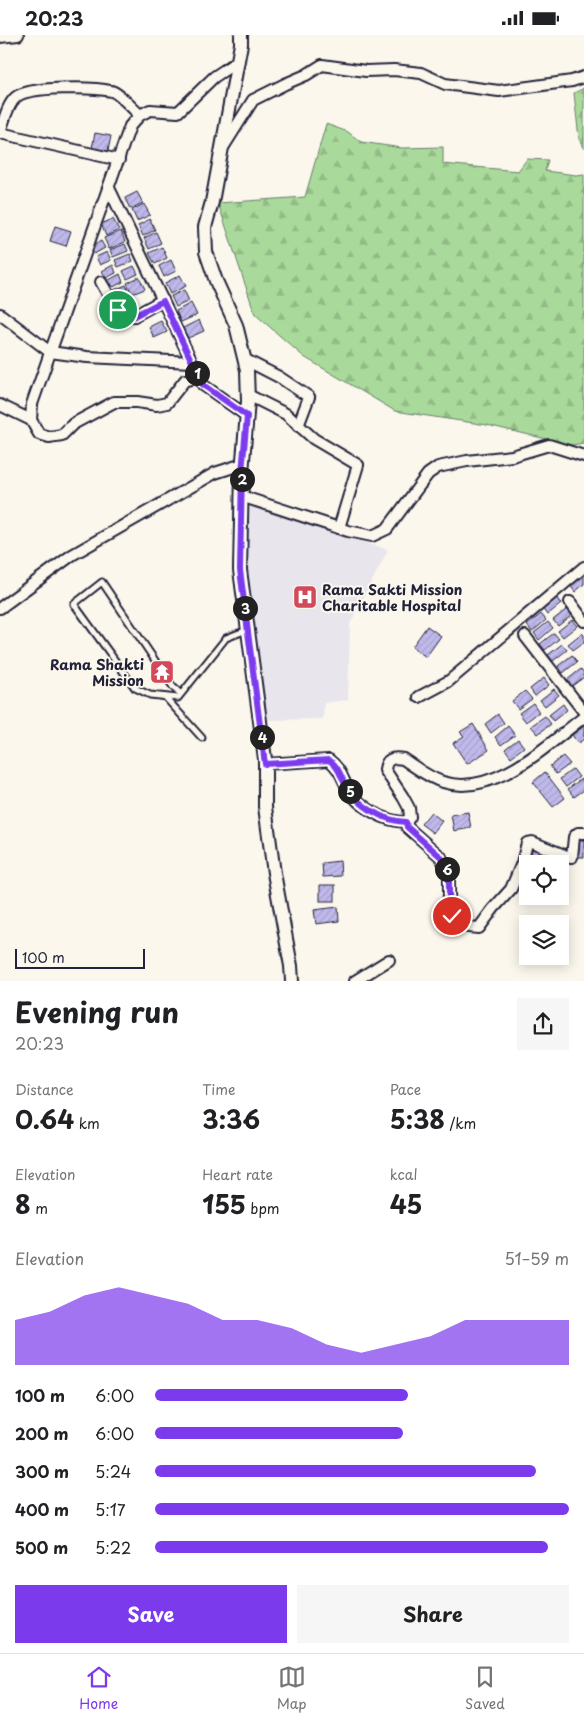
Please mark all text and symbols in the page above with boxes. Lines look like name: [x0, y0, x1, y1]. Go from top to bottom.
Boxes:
text: 20:23: [25, 4, 83, 32]
pin: [97, 289, 139, 331]
icon: arrive: [104, 296, 132, 324]
pin: 1: [184, 361, 210, 385]
text: 1: [194, 363, 201, 384]
pin: 2: [230, 467, 254, 491]
text: 2: [238, 469, 247, 490]
place label: Rama Sakti Mission Charitable Hospital: [322, 579, 462, 616]
hospital icon: Rama Sakti Mission Charitable Hospital: [292, 584, 318, 610]
pin: 3: [232, 595, 258, 621]
text: 3: [241, 598, 250, 619]
place label: Rama Shakti Mission: [50, 654, 144, 691]
temple icon: Rama Shakti Mission: [149, 659, 175, 685]
pin: 4: [250, 725, 274, 749]
text: 4: [258, 727, 267, 748]
pin: 5: [338, 779, 362, 803]
text: 5: [346, 781, 355, 802]
map controls: [519, 855, 569, 965]
button: locate: [519, 855, 569, 905]
pin: 6: [434, 857, 460, 881]
text: 6: [443, 859, 452, 880]
pin: [431, 895, 473, 937]
icon: check: [438, 902, 466, 930]
button: layers: [519, 915, 569, 965]
scale bar: [15, 946, 145, 969]
text: 100 m: [22, 947, 65, 968]
text: Evening run: [15, 990, 179, 1033]
button: share: [517, 998, 569, 1050]
text: 20:23: [15, 1031, 64, 1055]
text: Distance: [15, 1079, 74, 1100]
text: Time: [202, 1079, 235, 1100]
text: Pace: [390, 1079, 421, 1100]
text: 0.64: [15, 1100, 74, 1138]
text: 3:36: [202, 1100, 260, 1138]
text: 5:38: [390, 1100, 445, 1138]
text: km: [74, 1113, 100, 1134]
text: /km: [445, 1113, 476, 1134]
text: Elevation: [15, 1164, 75, 1185]
text: Heart rate: [202, 1164, 273, 1185]
text: kcal: [390, 1164, 418, 1185]
text: 8: [15, 1185, 31, 1223]
text: 155: [202, 1185, 246, 1223]
text: 45: [390, 1185, 423, 1223]
text: m: [31, 1198, 48, 1219]
text: bpm: [246, 1198, 280, 1219]
text: Elevation: [15, 1246, 84, 1270]
text: 51–59 m: [505, 1246, 569, 1270]
text: 100 m: [15, 1383, 65, 1407]
text: 6:00: [95, 1383, 134, 1407]
text: 200 m: [15, 1421, 69, 1445]
text: 6:00: [95, 1421, 134, 1445]
text: 300 m: [15, 1459, 69, 1483]
text: 5:24: [95, 1459, 131, 1483]
text: 400 m: [15, 1497, 69, 1521]
text: 5:17: [95, 1497, 126, 1521]
text: 500 m: [15, 1535, 68, 1559]
text: 5:22: [95, 1535, 131, 1559]
button: Save: [15, 1585, 287, 1643]
button: Share: [297, 1585, 569, 1643]
tab: Home: [79, 1663, 118, 1714]
tab: Map: [277, 1663, 307, 1714]
tab: Saved: [465, 1663, 505, 1714]

